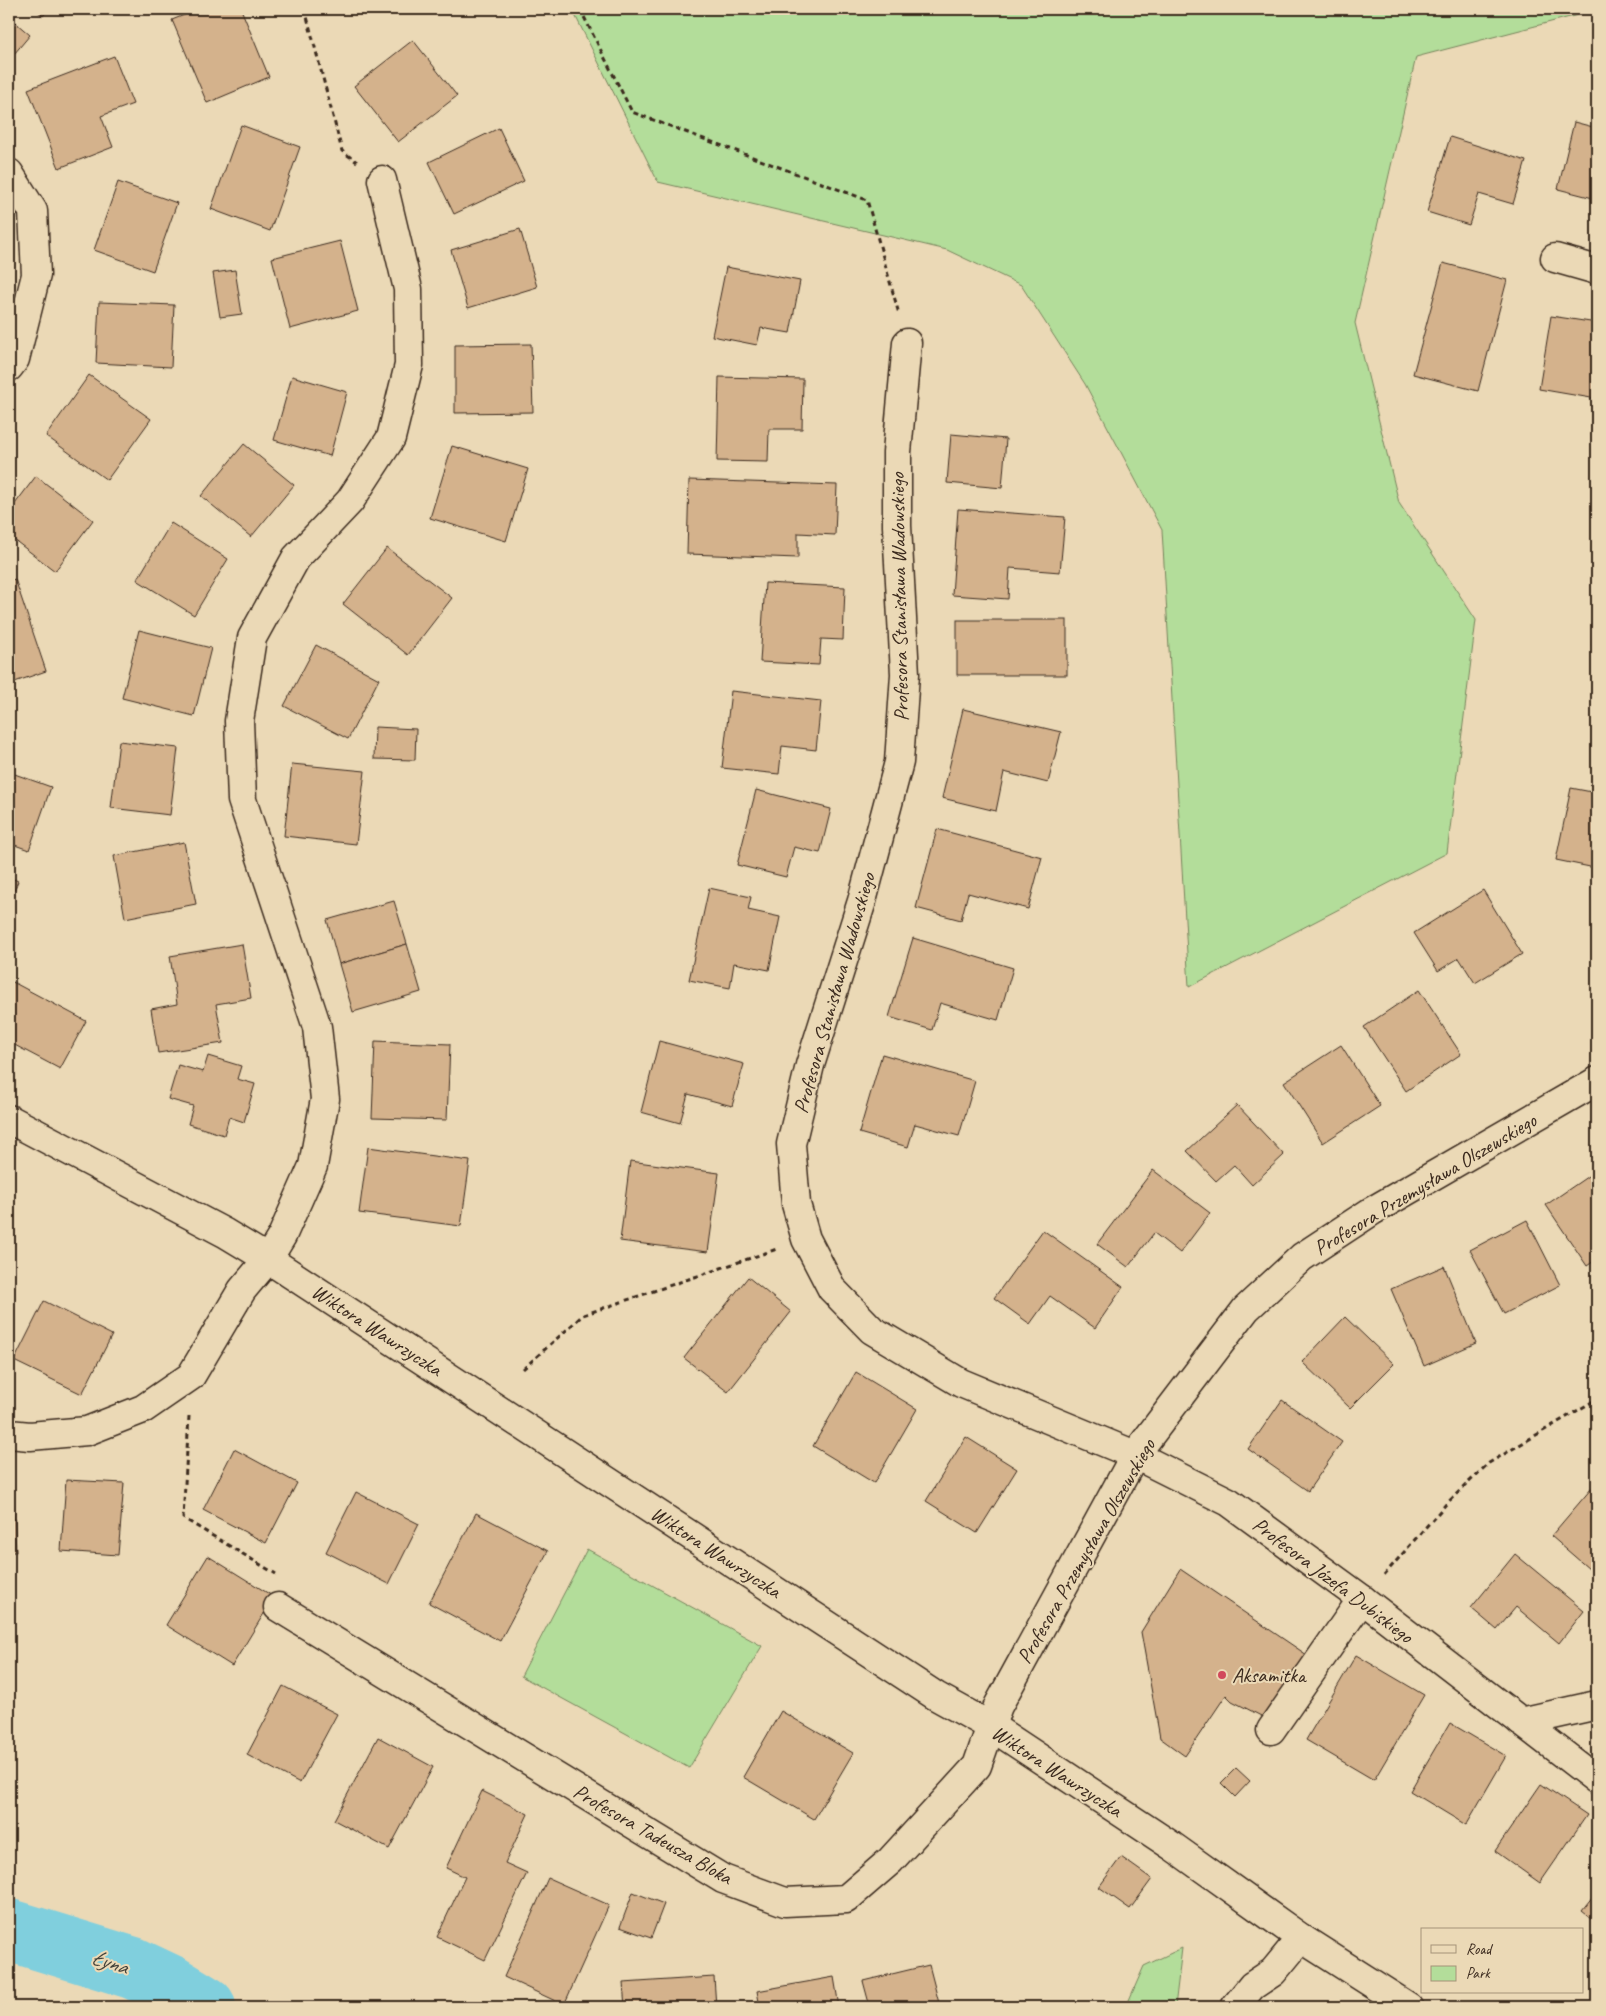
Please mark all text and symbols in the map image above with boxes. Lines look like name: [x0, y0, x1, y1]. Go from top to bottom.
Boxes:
street label: Profesora Stanisława Wadowskiego: [884, 471, 914, 722]
street label: Profesora Stanisława Wadowskiego: [787, 868, 881, 1116]
street label: Profesora Przemysława Olszewskiego: [1309, 1106, 1542, 1261]
street label: Wiktora Wawrzyczka: [307, 1278, 449, 1383]
street label: Profesora Przemysława Olszewskiego: [1011, 1433, 1162, 1668]
street label: Wiktora Wawrzyczka: [646, 1500, 788, 1605]
street label: Profesora Józefa Dubiskiego: [1248, 1511, 1420, 1650]
place label: Aksamitka: [1232, 1662, 1308, 1688]
marker: Aksamitka: [1216, 1669, 1228, 1681]
street label: Wiktora Wawrzyczka: [987, 1719, 1129, 1824]
street label: Profesora Tadeusza Bloka: [569, 1778, 739, 1891]
legend: [1421, 1928, 1584, 1994]
text: Road: [1466, 1940, 1493, 1959]
water label: Łyna: [88, 1943, 134, 1982]
text: Park: [1466, 1964, 1491, 1983]

